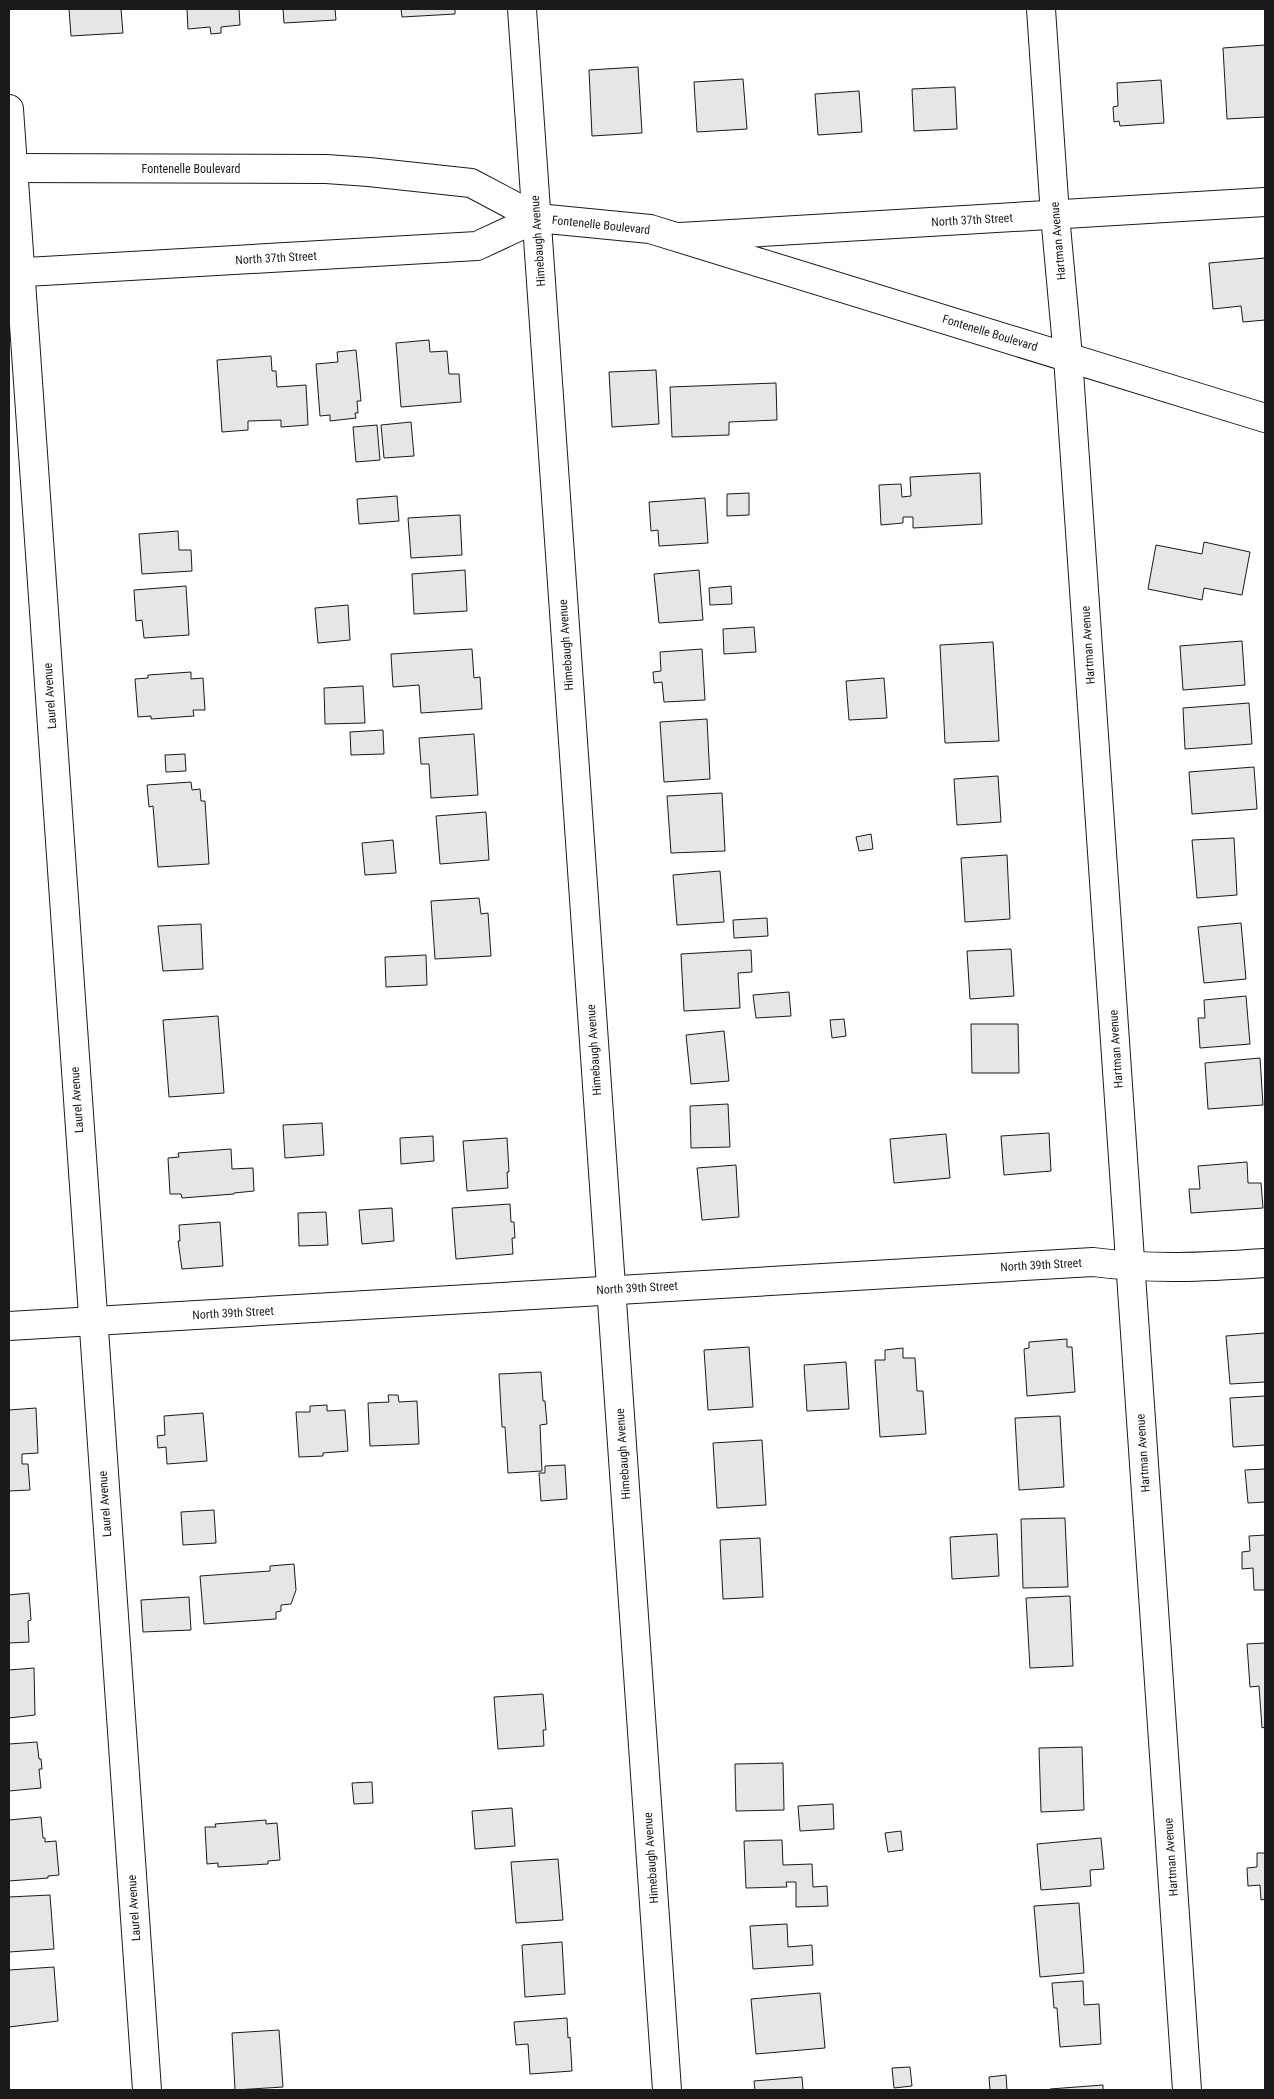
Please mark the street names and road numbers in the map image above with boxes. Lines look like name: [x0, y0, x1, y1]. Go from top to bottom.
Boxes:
street label: Fontenelle Boulevard: [142, 162, 241, 176]
street label: Himebaugh Avenue: [528, 195, 548, 287]
street label: Hartman Avenue: [1048, 201, 1068, 281]
street label: North 37th Street: [931, 211, 1014, 229]
street label: Fontenelle Boulevard: [551, 213, 651, 237]
street label: North 37th Street: [235, 249, 318, 267]
street label: Fontenelle Boulevard: [941, 312, 1039, 354]
street label: Himebaugh Avenue: [556, 599, 576, 691]
street label: Hartman Avenue: [1078, 605, 1098, 685]
street label: Laurel Avenue: [41, 662, 59, 730]
street label: Himebaugh Avenue: [584, 1004, 604, 1096]
street label: Hartman Avenue: [1106, 1009, 1126, 1089]
street label: Laurel Avenue: [68, 1066, 86, 1134]
street label: North 39th Street: [1000, 1256, 1083, 1274]
street label: North 39th Street: [596, 1279, 679, 1297]
street label: North 39th Street: [192, 1304, 275, 1322]
street label: Himebaugh Avenue: [613, 1408, 633, 1500]
street label: Hartman Avenue: [1133, 1413, 1153, 1493]
street label: Laurel Avenue: [96, 1470, 114, 1538]
street label: Himebaugh Avenue: [641, 1812, 661, 1904]
street label: Hartman Avenue: [1161, 1817, 1181, 1897]
street label: Laurel Avenue: [125, 1874, 143, 1942]

